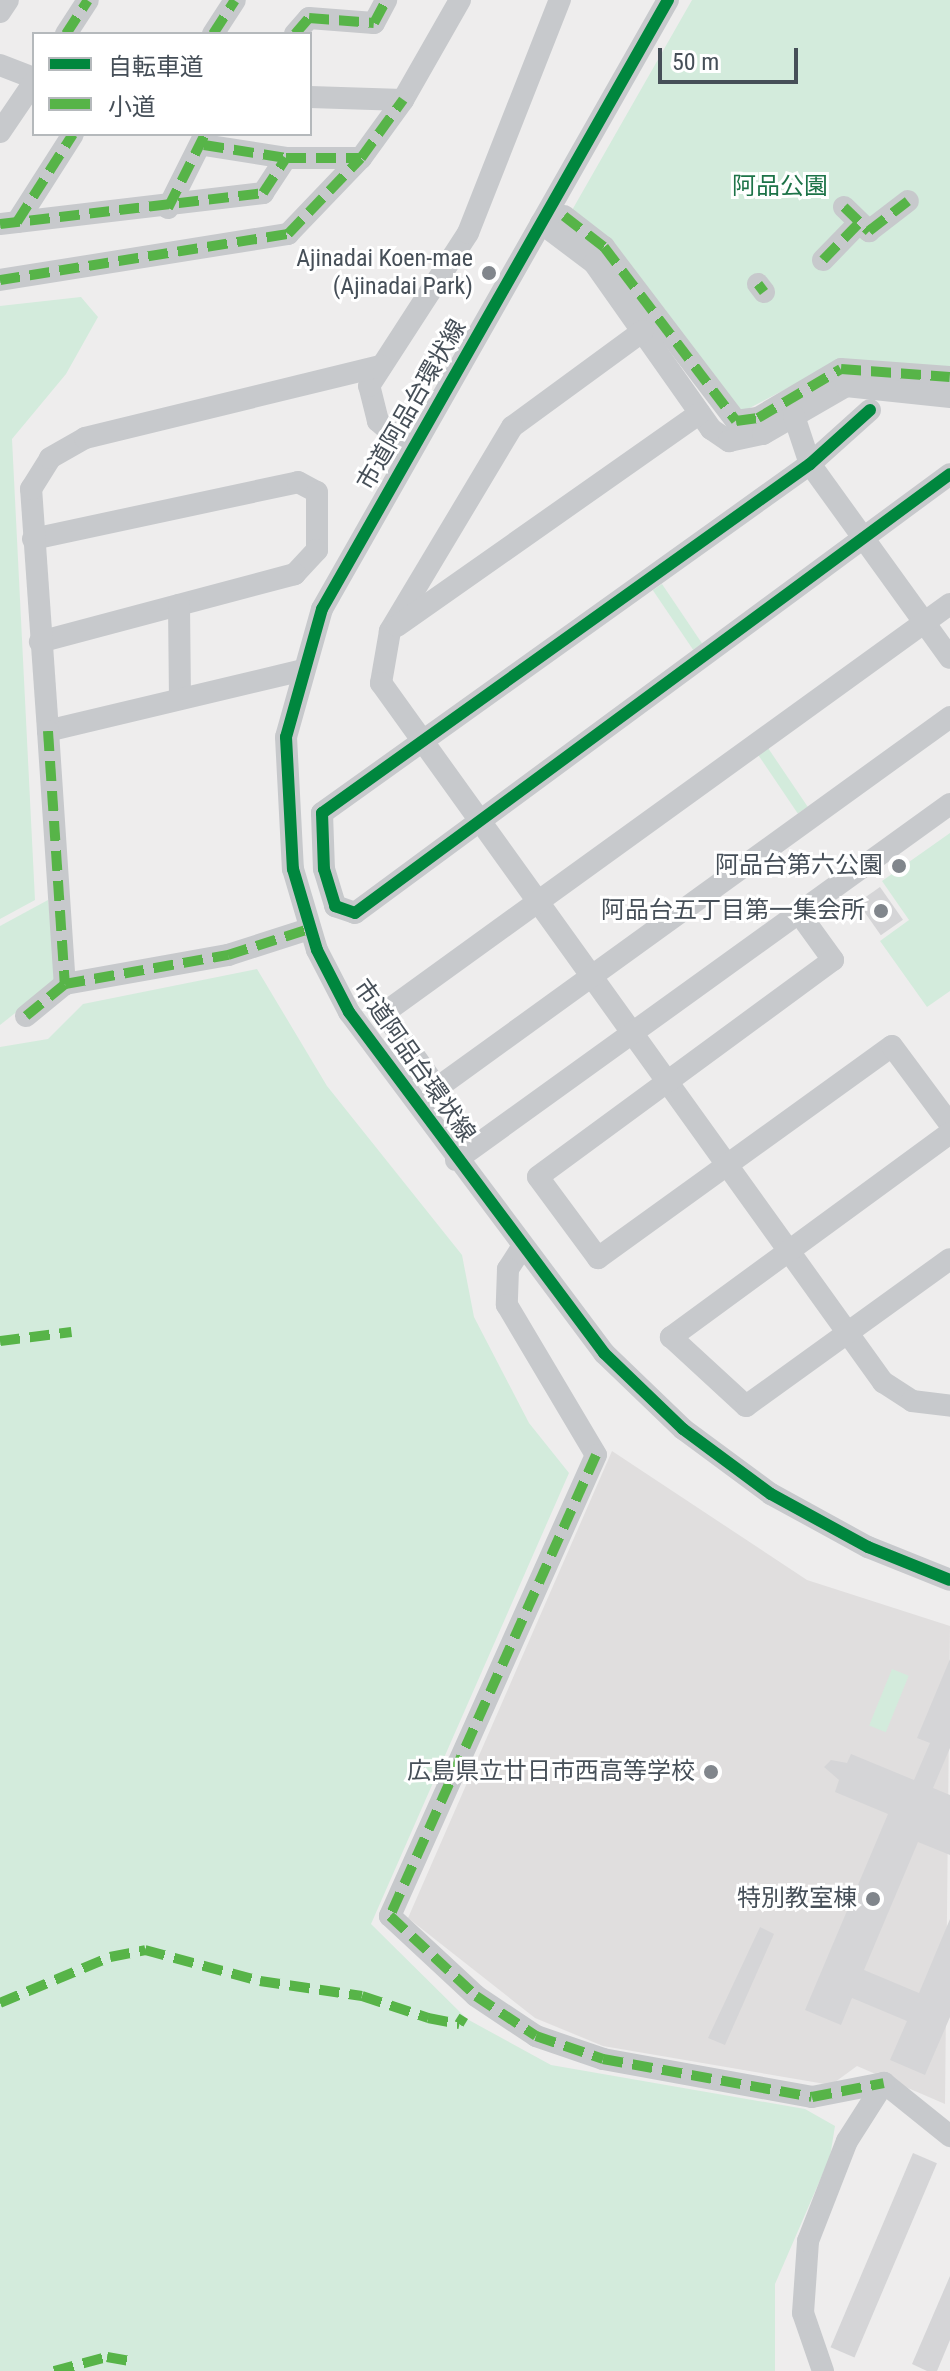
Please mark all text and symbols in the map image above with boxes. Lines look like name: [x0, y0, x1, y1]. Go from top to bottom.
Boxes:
legend: [32, 32, 312, 136]
scale bar: [662, 32, 802, 82]
text: 50 m: [672, 48, 719, 76]
text: 自転車道: [108, 53, 204, 81]
text: 小道: [108, 93, 156, 121]
park label: 阿品公園: [732, 173, 828, 201]
place label: Ajinadai Koen-mae (Ajinadai Park): [296, 245, 473, 301]
marker: Ajinadai Koen-mae (Ajinadai Park): [480, 264, 498, 282]
street label: 市道阿品台環状線: [352, 315, 472, 495]
place label: 阿品台第六公園: [715, 852, 883, 880]
marker: 阿品台第六公園: [890, 857, 908, 875]
place label: 阿品台五丁目第一集会所: [601, 897, 865, 925]
marker: 阿品台五丁目第一集会所: [872, 902, 890, 920]
street label: 市道阿品台環状線: [347, 974, 481, 1148]
place label: 広島県立廿日市西高等学校: [407, 1758, 695, 1786]
marker: 広島県立廿日市西高等学校: [702, 1763, 720, 1781]
place label: 特別教室棟: [737, 1885, 857, 1913]
marker: 特別教室棟: [864, 1890, 882, 1908]

